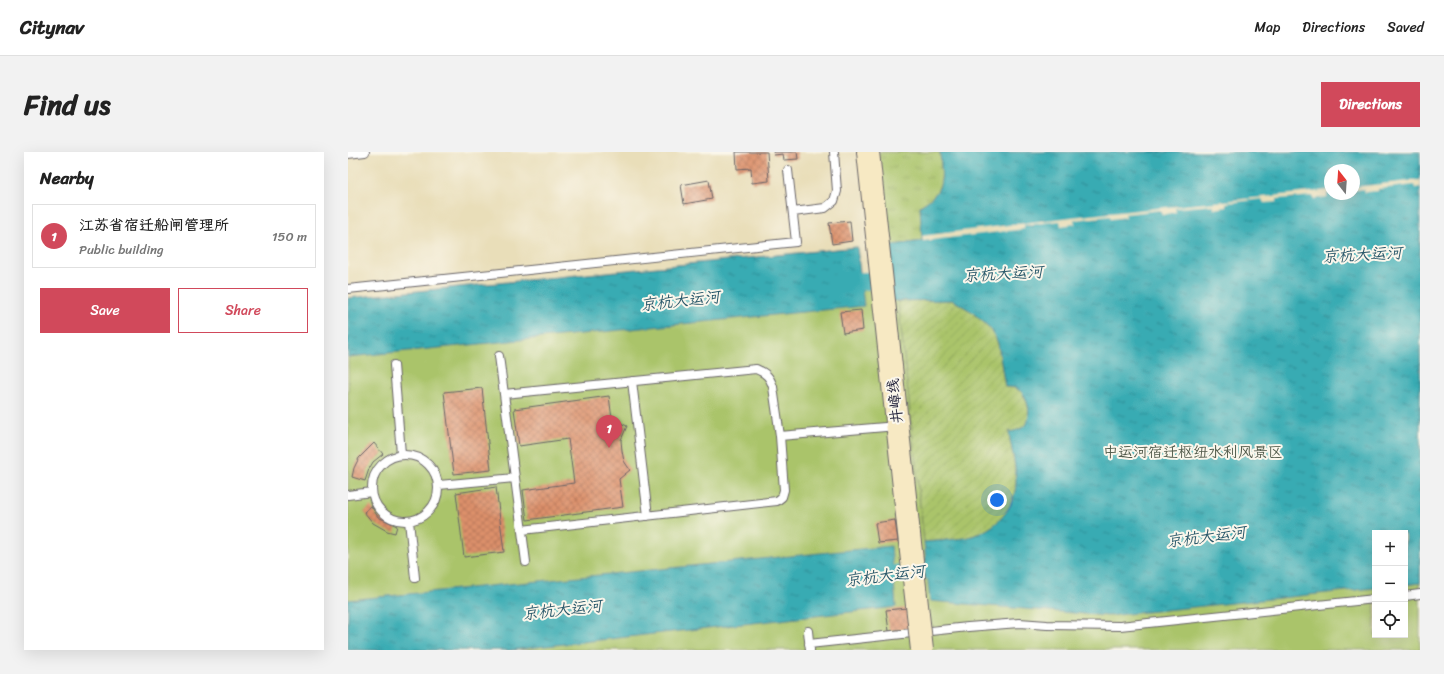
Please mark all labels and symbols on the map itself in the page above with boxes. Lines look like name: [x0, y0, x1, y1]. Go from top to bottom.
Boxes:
north arrow: [1324, 164, 1360, 200]
water label: 京杭大运河: [1321, 238, 1406, 271]
water label: 京杭大运河: [962, 257, 1047, 290]
water label: 京杭大运河: [639, 282, 724, 319]
street label: 井嶂线: [880, 377, 910, 425]
pin: 1: [596, 415, 622, 448]
park label: 中运河宿迁枢纽水利风景区: [1103, 439, 1283, 465]
your location: [987, 490, 1007, 510]
water label: 京杭大运河: [1165, 517, 1250, 556]
water label: 京杭大运河: [844, 556, 929, 595]
water label: 京杭大运河: [521, 591, 606, 628]

